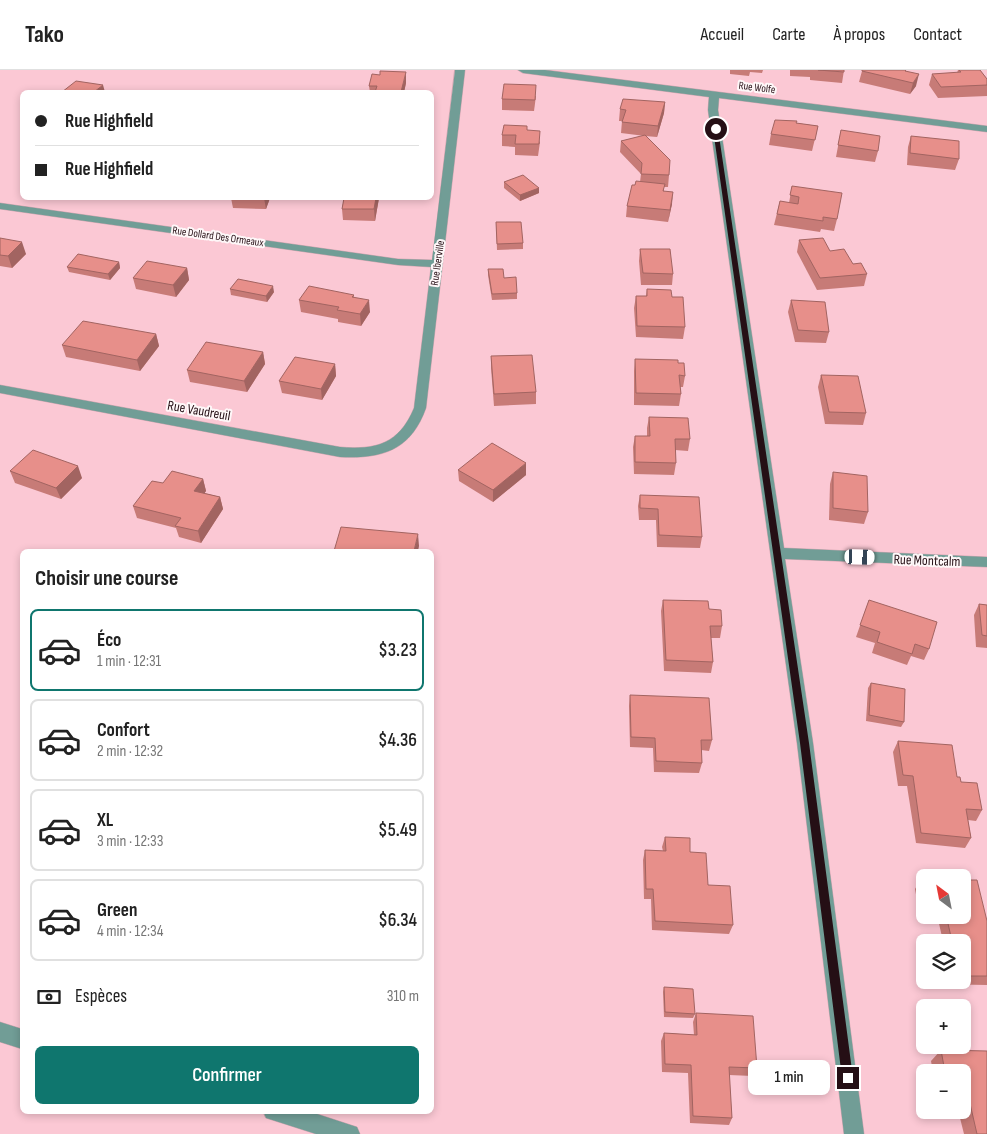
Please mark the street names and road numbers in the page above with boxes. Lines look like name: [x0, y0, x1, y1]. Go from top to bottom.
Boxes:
street label: Rue Wolfe: [738, 79, 776, 96]
street label: Rue Dollard Des Ormeaux: [171, 224, 264, 249]
street label: Rue Iberville: [428, 240, 447, 286]
street label: Rue Vaudreuil: [166, 397, 232, 424]
street label: Rue Montcalm: [893, 551, 961, 570]

